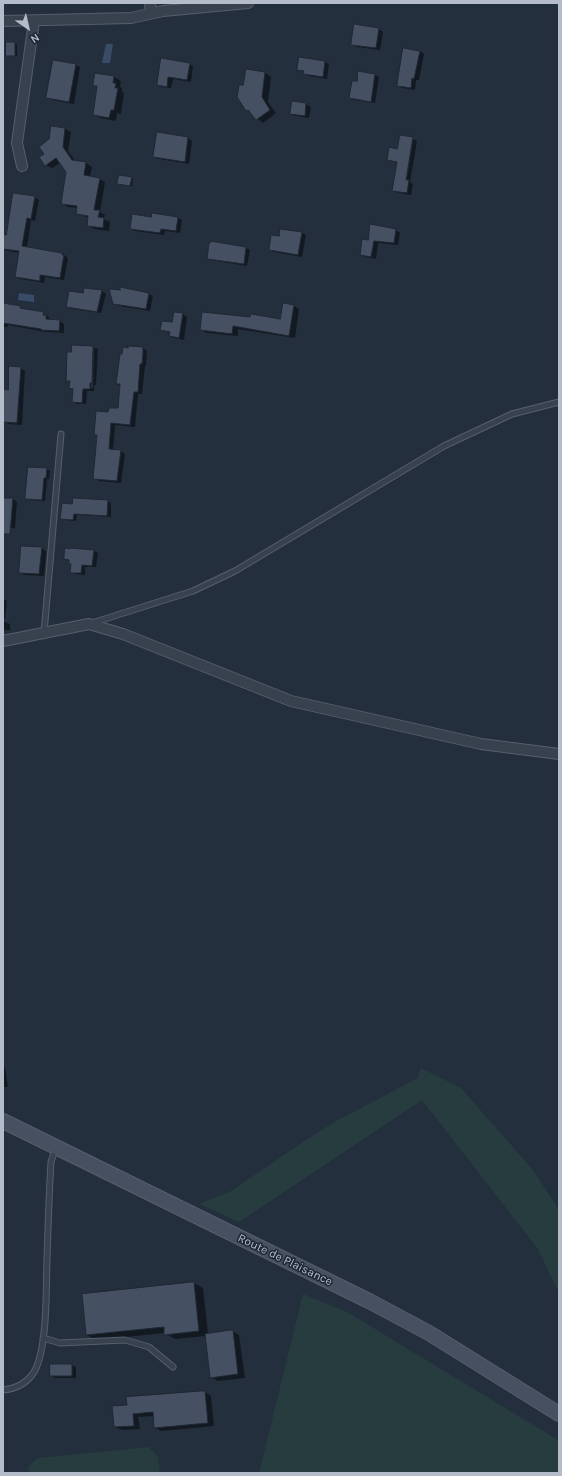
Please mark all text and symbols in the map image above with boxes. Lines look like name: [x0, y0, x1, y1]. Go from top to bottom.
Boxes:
north arrow: [8, 8, 48, 48]
text: N: [28, 31, 42, 46]
street label: Route de Plaisance: [235, 1231, 335, 1289]

